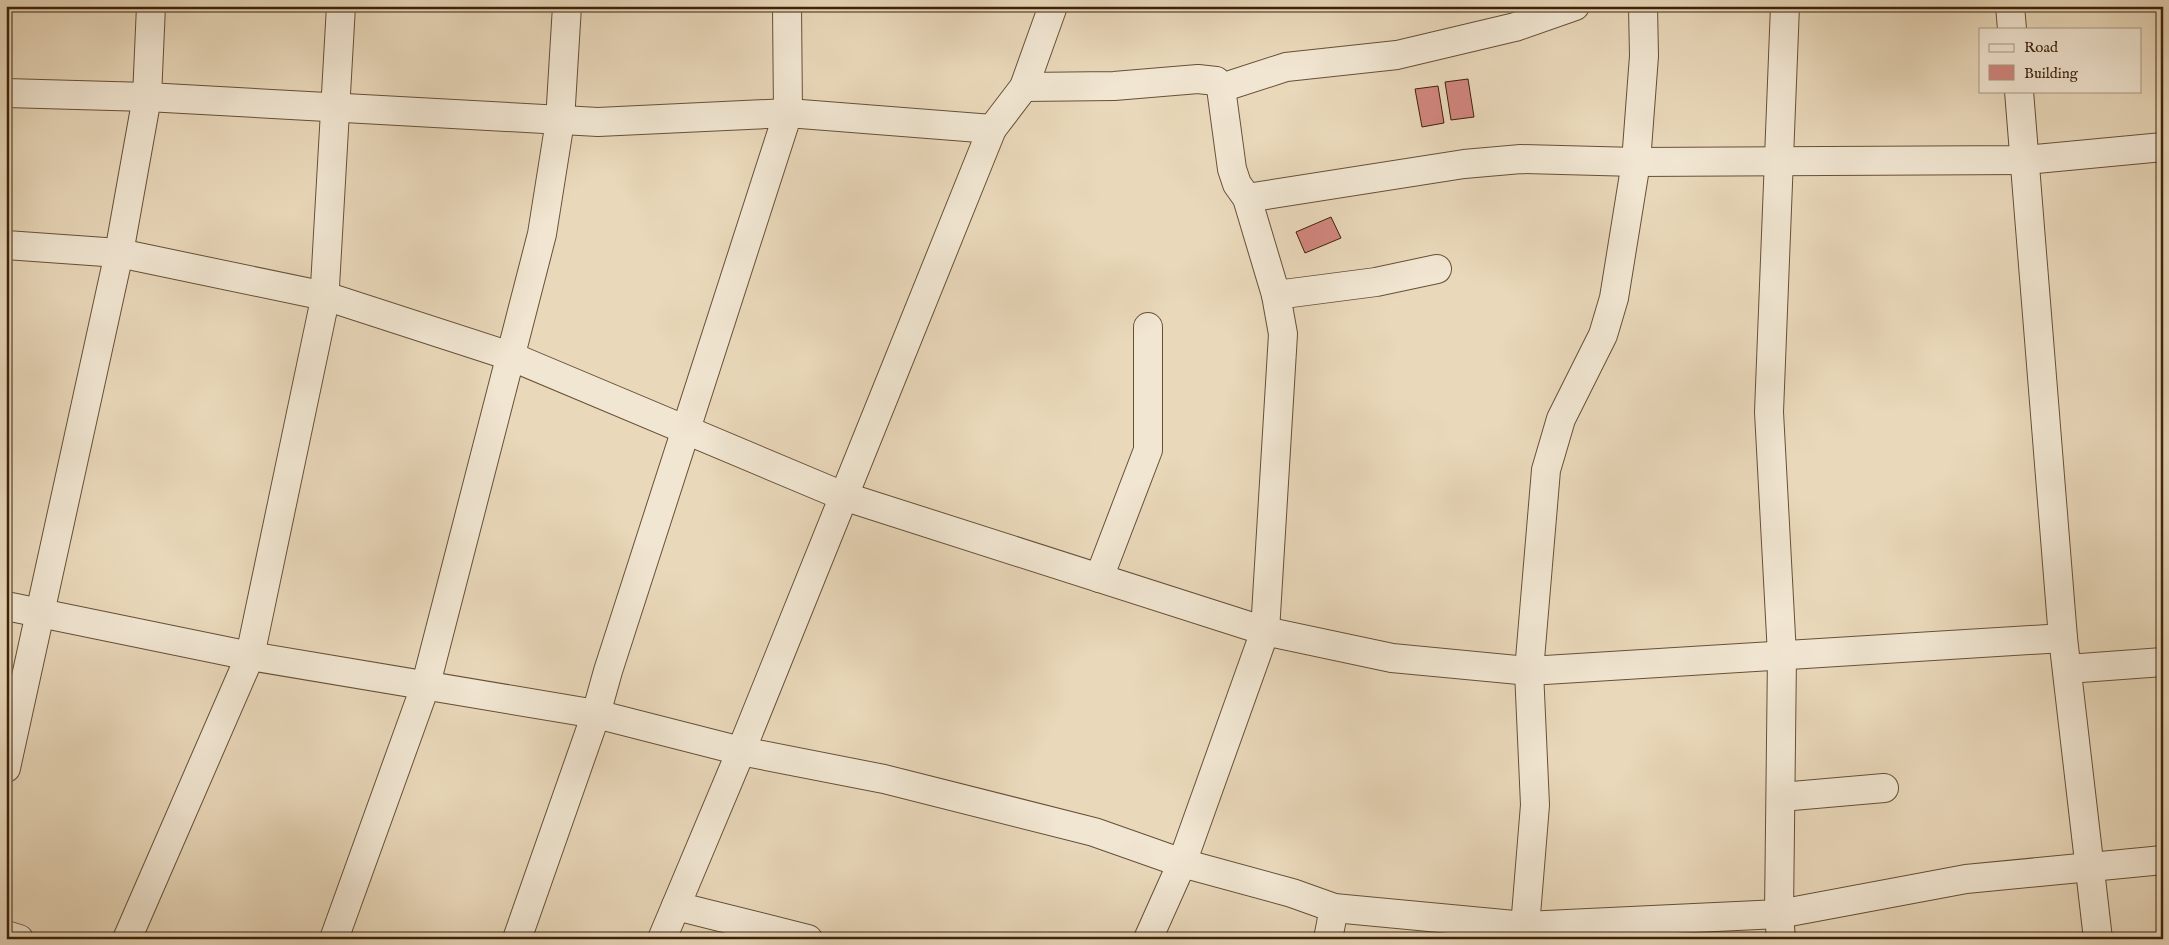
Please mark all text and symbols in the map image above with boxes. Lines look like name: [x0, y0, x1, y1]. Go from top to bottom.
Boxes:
legend: [1979, 28, 2142, 92]
text: Road: [2024, 38, 2059, 57]
text: Building: [2024, 64, 2079, 83]

